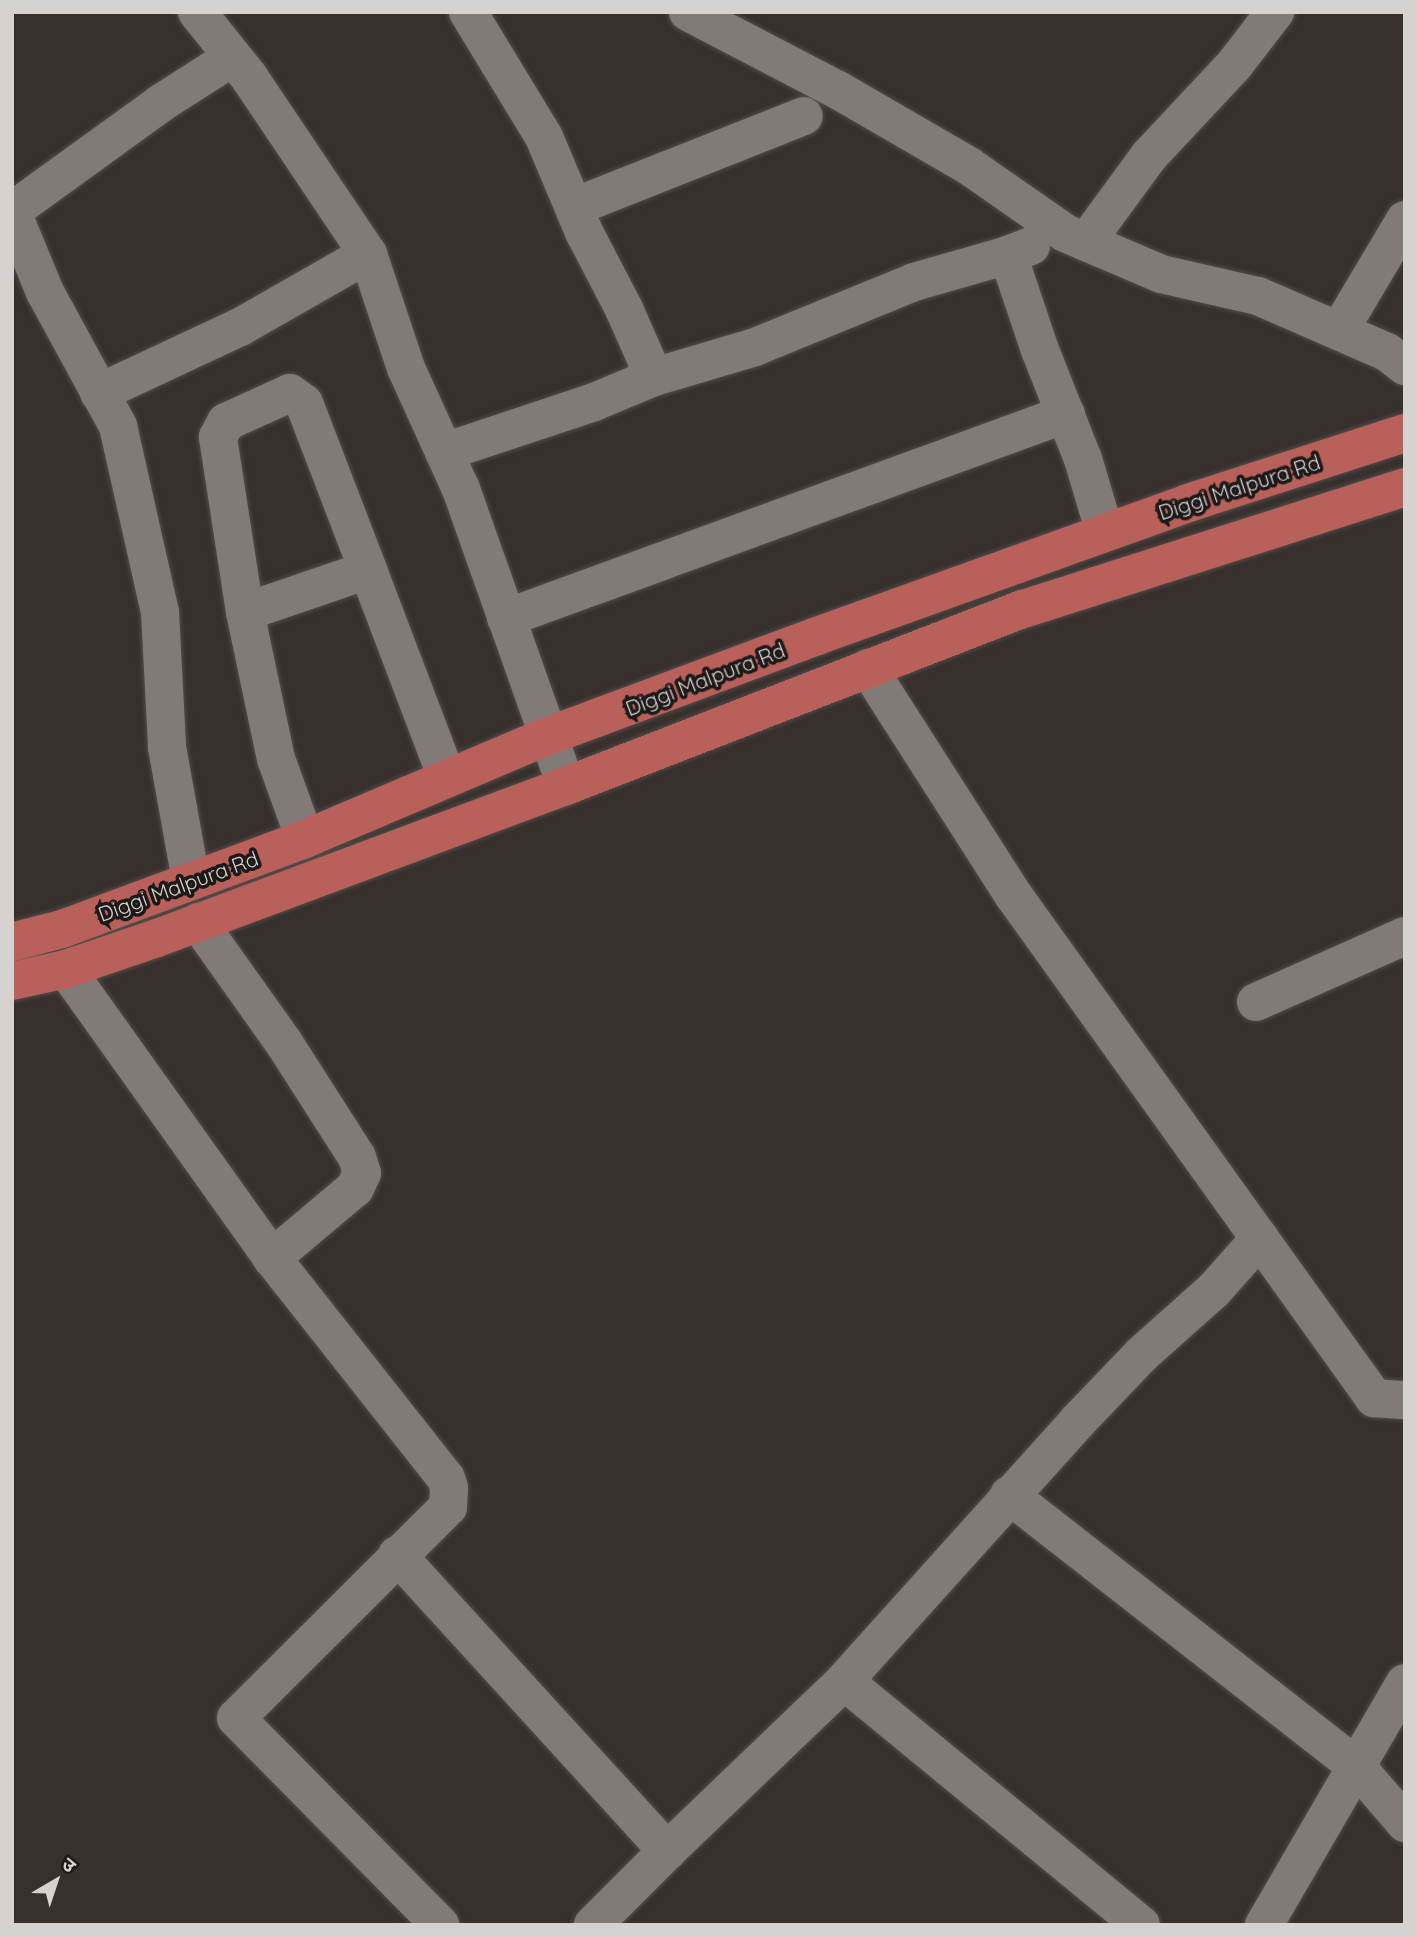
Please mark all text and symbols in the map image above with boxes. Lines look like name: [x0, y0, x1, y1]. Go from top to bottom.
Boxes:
street label: Diggi Malpura Rd: [1155, 449, 1323, 525]
street label: Diggi Malpura Rd: [622, 637, 788, 721]
street label: Diggi Malpura Rd: [94, 845, 262, 927]
north arrow: [21, 1846, 91, 1916]
text: उ: [57, 1852, 81, 1878]

